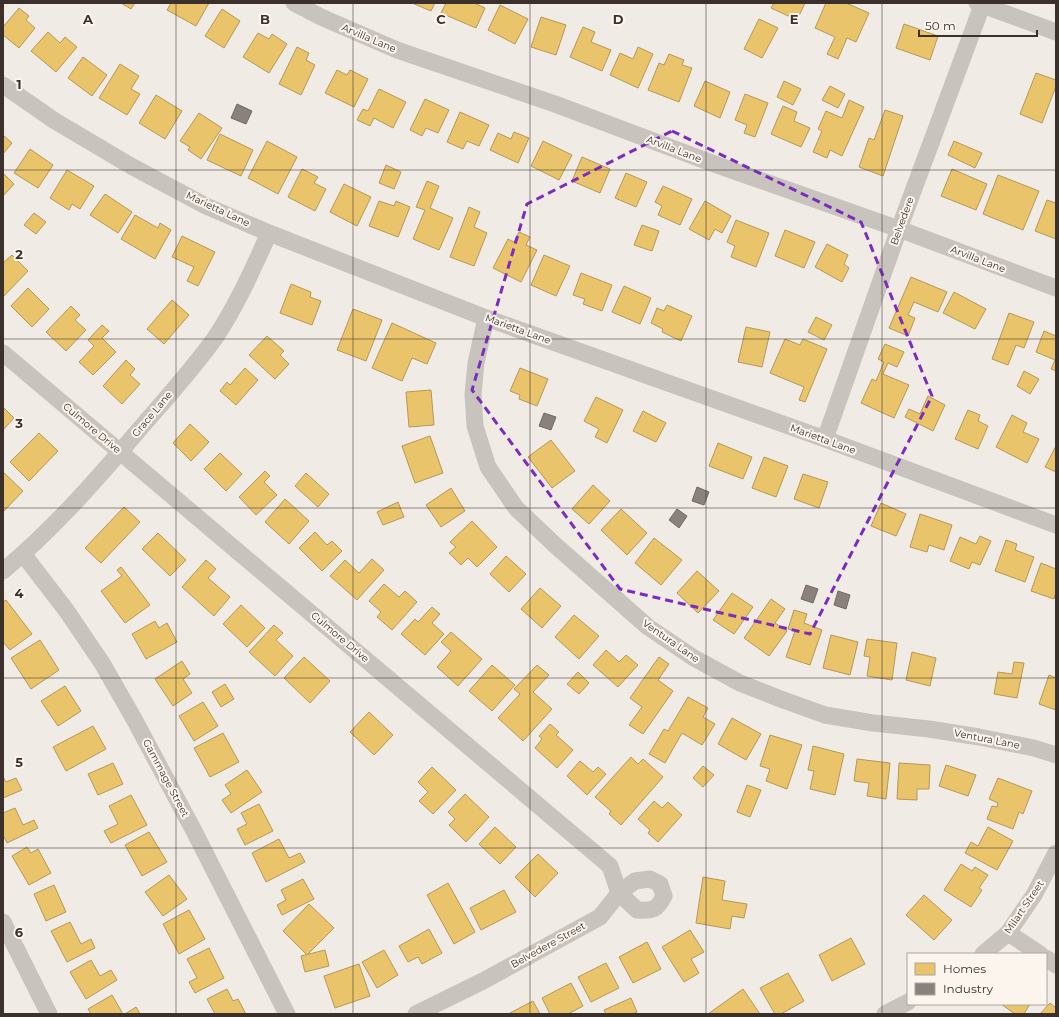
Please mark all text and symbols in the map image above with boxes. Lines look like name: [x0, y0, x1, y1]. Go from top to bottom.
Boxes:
text: A: [82, 11, 94, 27]
text: B: [260, 11, 270, 27]
text: C: [436, 11, 446, 27]
text: D: [613, 11, 624, 27]
text: E: [790, 11, 799, 27]
scale bar: [919, 12, 1037, 38]
text: 50 m: [925, 18, 956, 33]
street label: Arvilla Lane: [340, 21, 398, 55]
text: 1: [16, 76, 22, 92]
street label: Arvilla Lane: [645, 133, 703, 165]
street label: Marietta Lane: [184, 189, 252, 229]
street label: Belvedere: [887, 195, 917, 247]
street label: Arvilla Lane: [949, 243, 1007, 275]
text: 2: [15, 246, 23, 262]
street label: Marietta Lane: [483, 311, 553, 347]
street label: Grace Lane: [129, 388, 175, 440]
street label: Culmore Drive: [60, 400, 124, 456]
text: 3: [14, 415, 23, 431]
street label: Marietta Lane: [788, 421, 858, 457]
text: 4: [15, 585, 24, 601]
street label: Culmore Drive: [308, 609, 372, 665]
street label: Ventura Lane: [640, 617, 702, 665]
street label: Ventura Lane: [953, 726, 1021, 752]
street label: Gammage Street: [140, 737, 192, 819]
text: 5: [15, 754, 23, 770]
street label: Milart Street: [1001, 878, 1047, 936]
street label: Belvedere Street: [508, 919, 588, 971]
text: 6: [15, 924, 24, 940]
legend: [907, 953, 1047, 1005]
text: Homes: [943, 961, 986, 976]
text: Industry: [943, 981, 993, 996]

